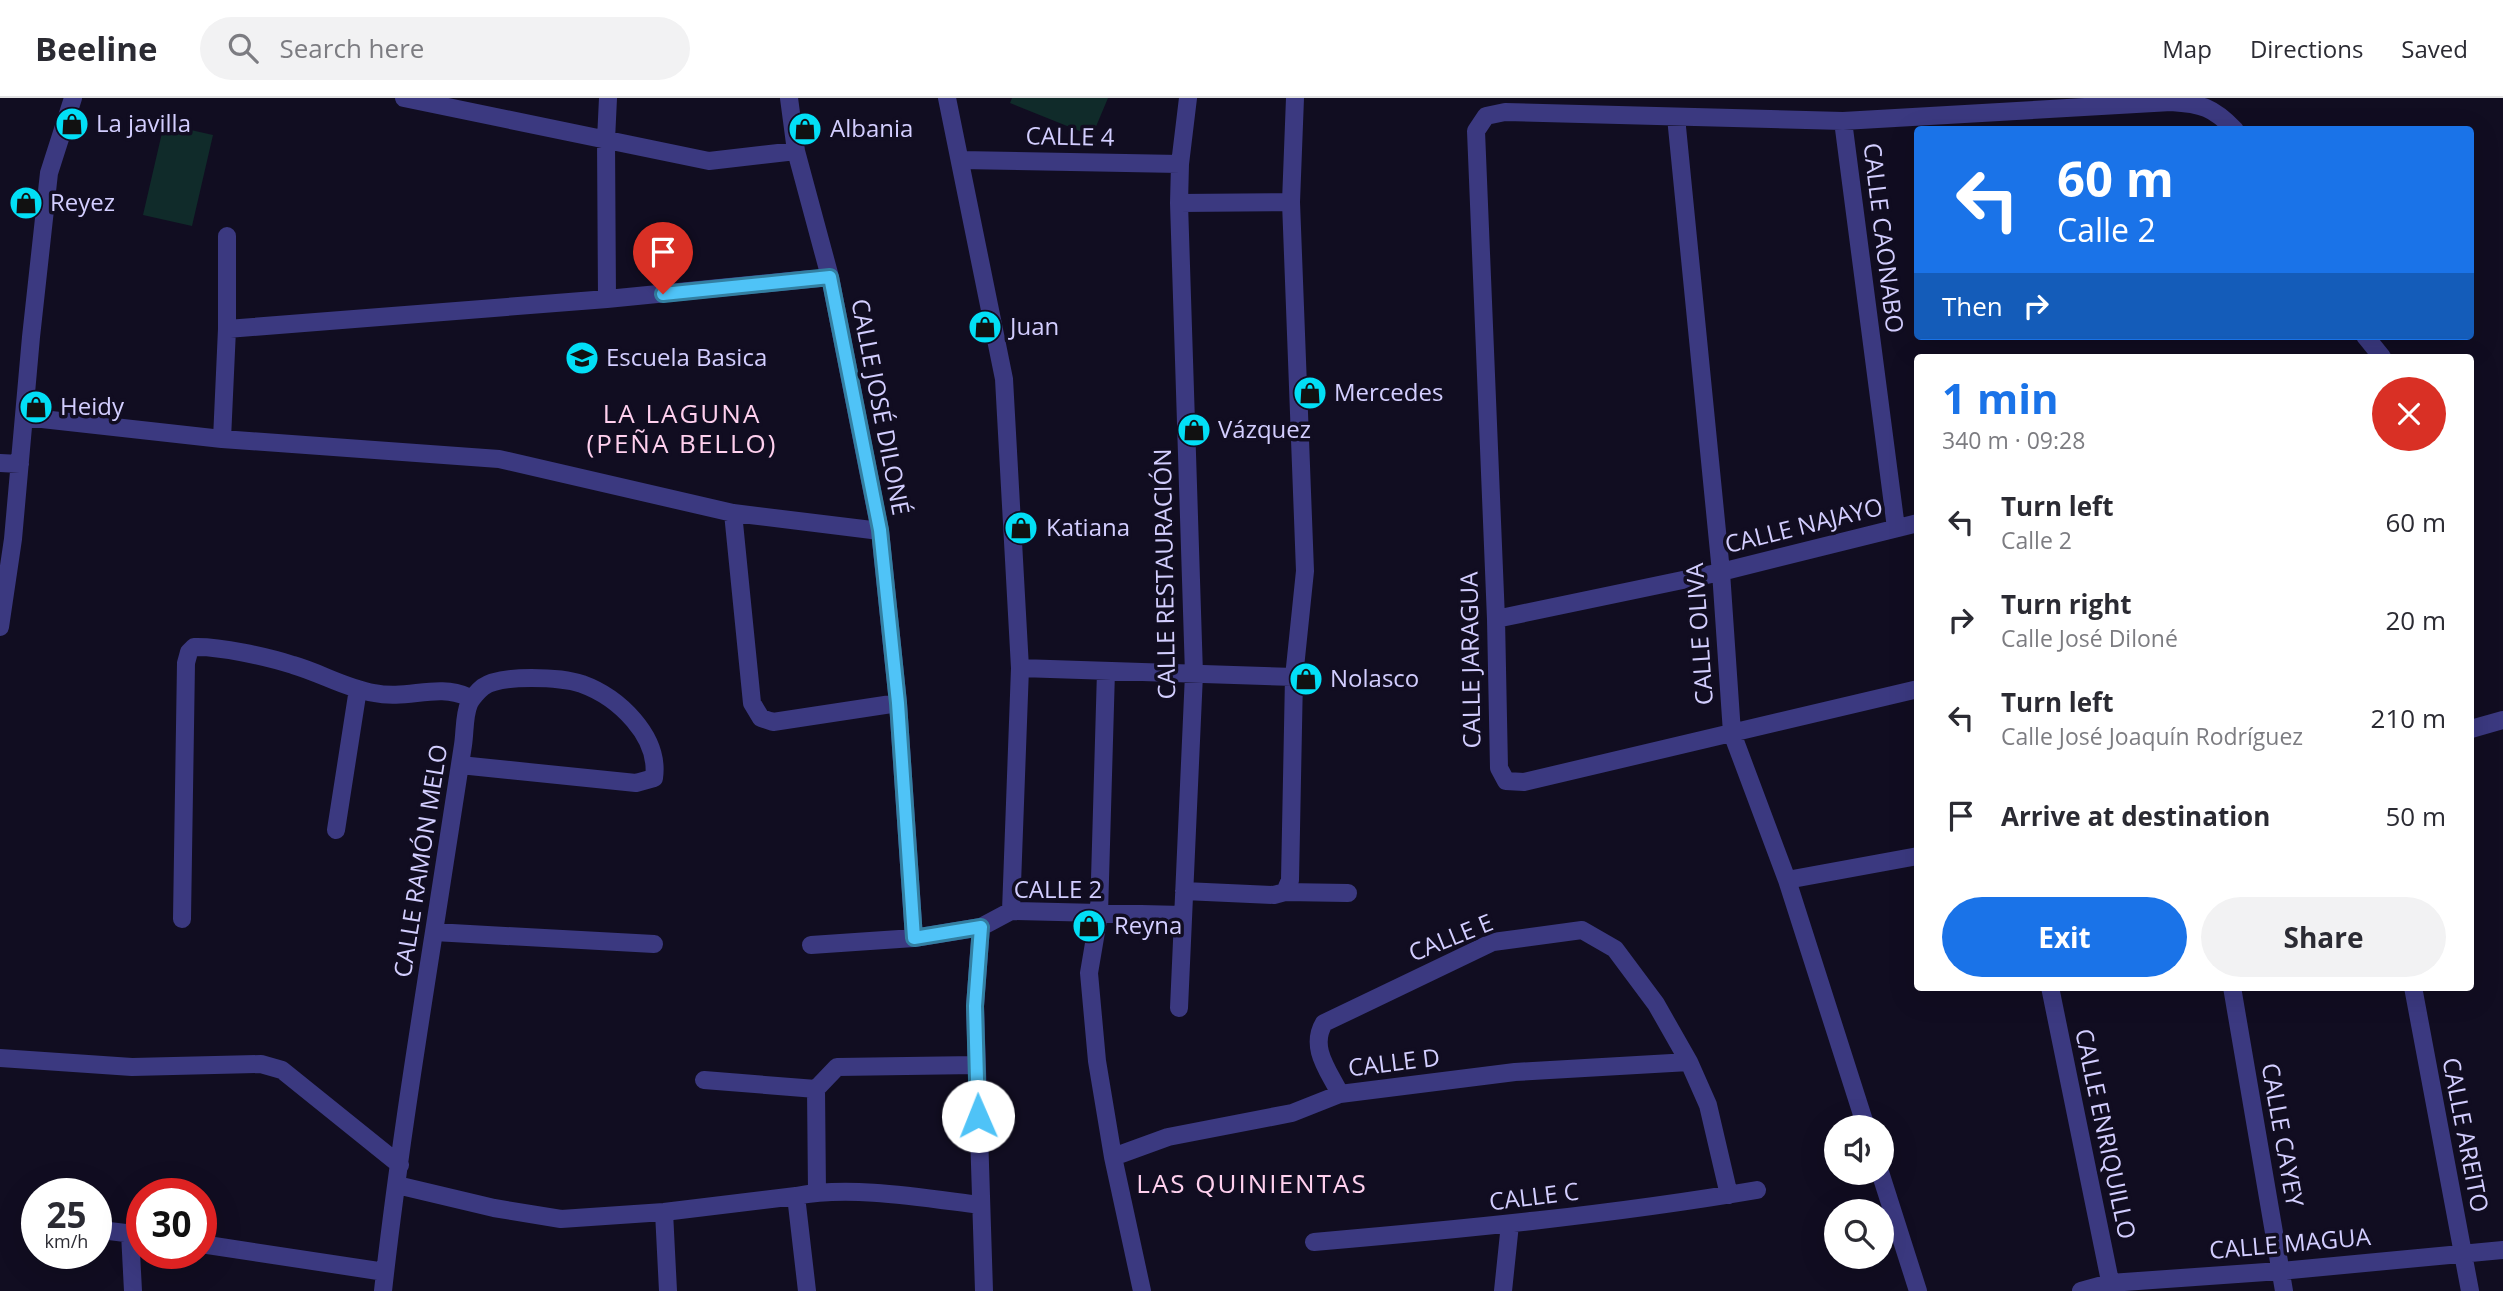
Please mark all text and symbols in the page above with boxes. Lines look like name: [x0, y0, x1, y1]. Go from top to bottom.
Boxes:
search box: [200, 17, 690, 80]
text: Beeline: [35, 26, 158, 71]
icon: search: [224, 29, 262, 67]
text: Search here: [280, 30, 424, 66]
text: Map: [2162, 32, 2212, 65]
text: Directions: [2250, 32, 2363, 65]
text: Saved: [2401, 32, 2468, 65]
shop icon: La javilla: [53, 105, 91, 143]
place label: La javilla: [96, 106, 191, 139]
shop icon: Albania: [786, 110, 824, 148]
place label: Albania: [830, 111, 913, 144]
street label: CALLE 4: [1025, 118, 1115, 153]
street label: CALLE CAONABO: [1856, 141, 1913, 335]
text: 60 m: [2057, 145, 2174, 211]
icon: left: [1942, 154, 2033, 245]
shop icon: Reyez: [7, 184, 45, 222]
place label: Reyez: [50, 185, 115, 218]
text: Calle 2: [2057, 208, 2156, 251]
pin: [633, 222, 693, 294]
icon: arrive: [644, 233, 682, 271]
icon: right: [2017, 287, 2055, 325]
text: Then: [1942, 288, 2003, 324]
street label: CALLE JOSÉ DILONÉ: [844, 296, 919, 518]
shop icon: Juan: [966, 308, 1004, 346]
place label: Juan: [1008, 309, 1059, 342]
school or university icon: Escuela Basica: [563, 339, 601, 377]
place label: Escuela Basica: [606, 340, 767, 373]
text: 1 min: [1942, 369, 2059, 426]
shop icon: Mercedes: [1291, 374, 1329, 412]
place label: Mercedes: [1334, 375, 1443, 408]
button: close: [2372, 377, 2446, 451]
shop icon: Heidy: [17, 388, 55, 426]
place label: Heidy: [60, 389, 125, 422]
district label: LA LAGUNA (PEÑA BELLO): [587, 395, 777, 461]
shop icon: Vázquez: [1175, 411, 1213, 449]
place label: Vázquez: [1218, 412, 1311, 445]
text: 340 m · 09:28: [1942, 424, 2085, 456]
street label: CALLE RESTAURACIÓN: [1145, 448, 1182, 700]
text: Turn left: [2001, 488, 2113, 524]
street label: CALLE NAJAYO: [1721, 489, 1886, 560]
icon: left: [1942, 503, 1980, 541]
text: 60 m: [2385, 504, 2446, 540]
shop icon: Katiana: [1002, 509, 1040, 547]
place label: Katiana: [1046, 510, 1130, 543]
text: Calle 2: [2001, 524, 2072, 556]
street label: CALLE OLIVA: [1677, 561, 1720, 706]
street label: CALLE JARAGUA: [1451, 571, 1488, 749]
text: Turn right: [2001, 586, 2132, 622]
icon: right: [1942, 601, 1980, 639]
text: 20 m: [2385, 602, 2446, 638]
text: Calle José Diloné: [2001, 622, 2178, 654]
shop icon: Nolasco: [1287, 660, 1325, 698]
place label: Nolasco: [1330, 661, 1419, 694]
text: Turn left: [2001, 684, 2113, 720]
icon: left: [1942, 699, 1980, 737]
text: 210 m: [2371, 700, 2446, 736]
text: Calle José Joaquín Rodríguez: [2001, 720, 2303, 752]
street label: CALLE RAMÓN MELO: [385, 742, 454, 980]
icon: arrive: [1942, 797, 1980, 835]
text: Arrive at destination: [2001, 798, 2270, 834]
text: 50 m: [2385, 798, 2446, 834]
street label: CALLE 2: [1014, 872, 1102, 905]
button: Exit: [1942, 897, 2187, 977]
button: Share: [2201, 897, 2446, 977]
street label: CALLE E: [1403, 905, 1498, 968]
shop icon: Reyna: [1070, 907, 1108, 945]
place label: Reyna: [1114, 908, 1182, 941]
street label: CALLE ENRIQUILLO: [2068, 1025, 2145, 1242]
street label: CALLE D: [1346, 1040, 1442, 1084]
street label: CALLE AREITO: [2435, 1055, 2498, 1215]
street label: CALLE CAYEY: [2255, 1060, 2312, 1210]
position arrow: [941, 1079, 1015, 1153]
map controls: [1824, 1115, 1894, 1269]
button: sound: [1824, 1115, 1894, 1185]
district label: LAS QUINIENTAS: [1136, 1165, 1368, 1201]
street label: CALLE C: [1487, 1174, 1581, 1217]
speed limit sign: 30: [126, 1178, 217, 1269]
text: 25: [46, 1191, 87, 1238]
button: search: [1824, 1199, 1894, 1269]
street label: CALLE MAGUA: [2208, 1219, 2373, 1266]
text: km/h: [45, 1229, 88, 1253]

